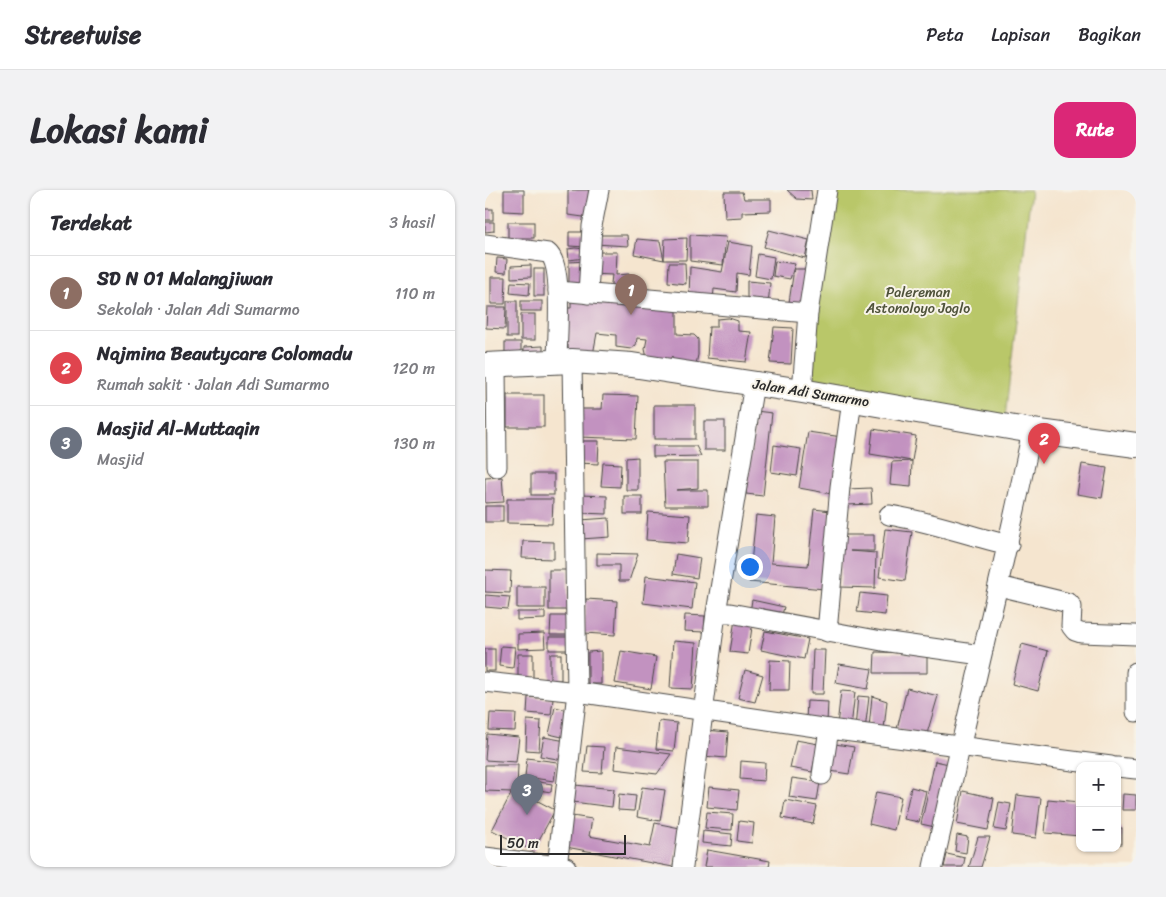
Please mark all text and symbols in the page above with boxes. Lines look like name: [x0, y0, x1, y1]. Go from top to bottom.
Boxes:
text: Streetwise: [25, 14, 141, 56]
text: Peta: [926, 19, 963, 51]
text: Lapisan: [991, 19, 1050, 51]
text: Bagikan: [1078, 19, 1141, 51]
text: Lokasi kami: [30, 99, 208, 161]
button: Rute: [1054, 102, 1136, 158]
text: Terdekat: [50, 204, 132, 242]
text: 3 hasil: [389, 208, 435, 237]
text: SD N 01 Malangjiwan: [97, 262, 273, 295]
pin: 1: [615, 274, 647, 315]
text: 1: [63, 279, 69, 308]
text: 110 m: [395, 279, 435, 308]
park label: Palereman Astonoloyo Joglo: [865, 280, 970, 321]
text: Sekolah · Jalan Adi Sumarmo: [97, 295, 300, 324]
text: Najmina Beautycare Colomadu: [97, 337, 352, 370]
text: 2: [61, 354, 71, 383]
text: 120 m: [392, 354, 435, 383]
text: Rumah sakit · Jalan Adi Sumarmo: [97, 370, 329, 399]
street label: Jalan Adi Sumarmo: [750, 371, 871, 415]
text: Masjid Al-Muttaqin: [97, 412, 260, 445]
pin: 2: [1028, 423, 1060, 464]
text: 3: [62, 429, 70, 458]
text: 130 m: [393, 429, 435, 458]
text: Masjid: [97, 445, 144, 474]
your location: [737, 554, 763, 580]
map controls: [1076, 762, 1121, 852]
button: +: [1076, 762, 1121, 807]
pin: 3: [511, 774, 543, 815]
button: −: [1076, 807, 1121, 852]
text: 50 m: [507, 831, 539, 856]
scale bar: [500, 832, 626, 855]

